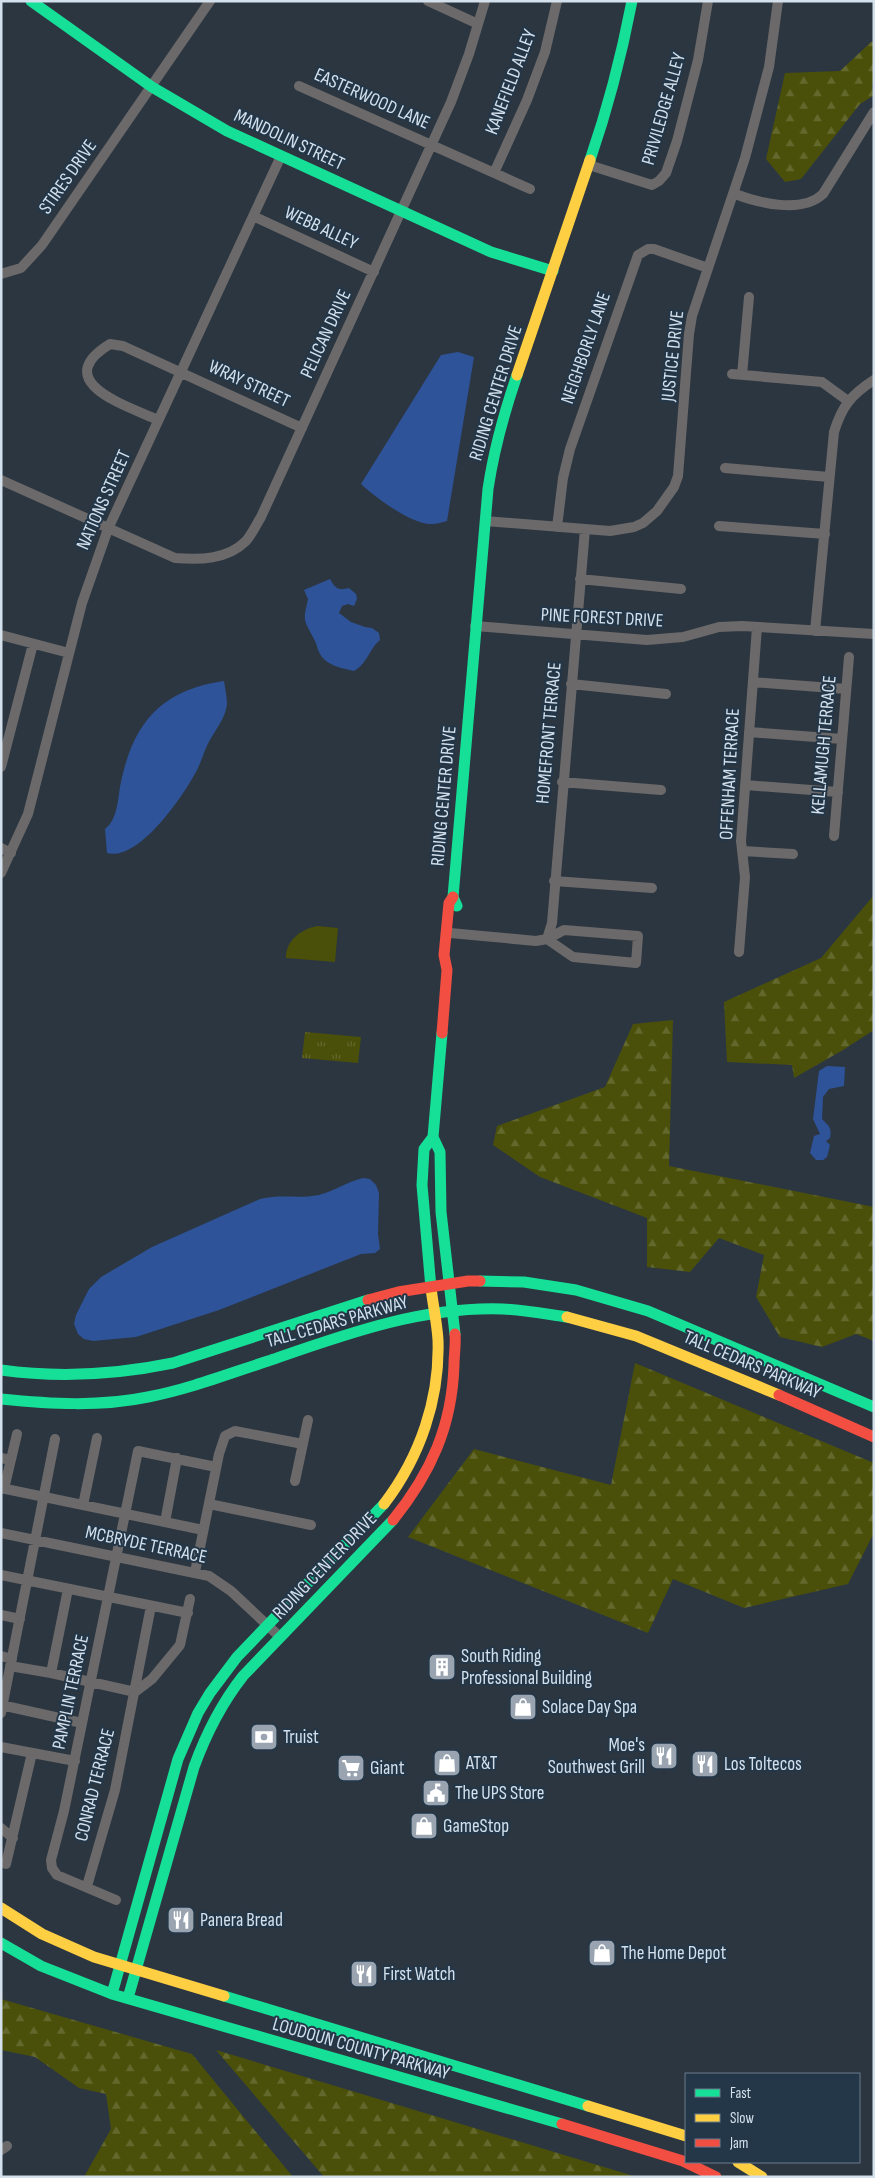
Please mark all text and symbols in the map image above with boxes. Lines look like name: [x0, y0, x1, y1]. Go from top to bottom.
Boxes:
street label: KANEFIELD ALLEY: [480, 26, 542, 138]
street label: PRIVILEDGE ALLEY: [637, 50, 691, 168]
street label: EASTERWOOD LANE: [311, 63, 433, 135]
street label: MANDOLIN STREET: [230, 104, 348, 176]
street label: STIRES DRIVE: [34, 135, 102, 219]
street label: WEBB ALLEY: [281, 201, 361, 255]
street label: PELICAN DRIVE: [295, 286, 357, 382]
street label: NEIGHBORLY LANE: [556, 289, 616, 407]
street label: JUSTICE DRIVE: [657, 309, 689, 404]
street label: RIDING CENTER DRIVE: [464, 322, 528, 464]
street label: WRAY STREET: [205, 355, 294, 413]
street label: NATIONS STREET: [72, 446, 136, 553]
street label: PINE FOREST DRIVE: [540, 603, 664, 633]
street label: HOMEFRONT TERRACE: [531, 661, 567, 805]
street label: KELLAMUGH TERRACE: [806, 674, 842, 816]
street label: OFFENHAM TERRACE: [715, 708, 745, 840]
street label: RIDING CENTER DRIVE: [426, 725, 462, 867]
street label: TALL CEDARS PARKWAY: [263, 1291, 411, 1353]
street label: TALL CEDARS PARKWAY: [680, 1326, 824, 1404]
street label: RIDING CENTER DRIVE: [268, 1507, 382, 1625]
street label: MCBRYDE TERRACE: [83, 1521, 209, 1569]
street label: PAMPLIN TERRACE: [48, 1633, 94, 1751]
place label: South Riding Professional Building: [461, 1645, 593, 1690]
building icon: South Riding Professional Building: [427, 1652, 457, 1682]
shop icon: Solace Day Spa: [508, 1692, 538, 1722]
place label: Solace Day Spa: [542, 1696, 637, 1719]
bank icon: Truist: [249, 1722, 279, 1752]
street label: CONRAD TERRACE: [70, 1726, 120, 1844]
place label: Truist: [283, 1726, 319, 1749]
place label: Moe's Southwest Grill: [548, 1734, 645, 1779]
restaurant icon: Moe's Southwest Grill: [649, 1741, 679, 1771]
shop icon: AT&T: [432, 1748, 462, 1778]
restaurant icon: Los Toltecos: [690, 1749, 720, 1779]
place label: AT&T: [465, 1752, 498, 1775]
supermarket icon: Giant: [336, 1753, 366, 1783]
place label: Los Toltecos: [724, 1753, 802, 1776]
place label: Giant: [370, 1757, 405, 1780]
public building icon: The UPS Store: [421, 1778, 451, 1808]
place label: The UPS Store: [455, 1782, 544, 1805]
shop icon: GameStop: [409, 1811, 439, 1841]
place label: GameStop: [443, 1815, 509, 1838]
restaurant icon: Panera Bread: [166, 1905, 196, 1935]
place label: Panera Bread: [200, 1909, 283, 1932]
shop icon: The Home Depot: [587, 1938, 617, 1968]
place label: The Home Depot: [621, 1942, 726, 1965]
restaurant icon: First Watch: [349, 1959, 379, 1989]
place label: First Watch: [383, 1963, 455, 1986]
street label: LOUDOUN COUNTY PARKWAY: [270, 2013, 452, 2085]
legend: [685, 2073, 860, 2163]
text: Fast: [730, 2084, 752, 2103]
text: Slow: [730, 2109, 754, 2128]
text: Jam: [729, 2134, 748, 2153]

